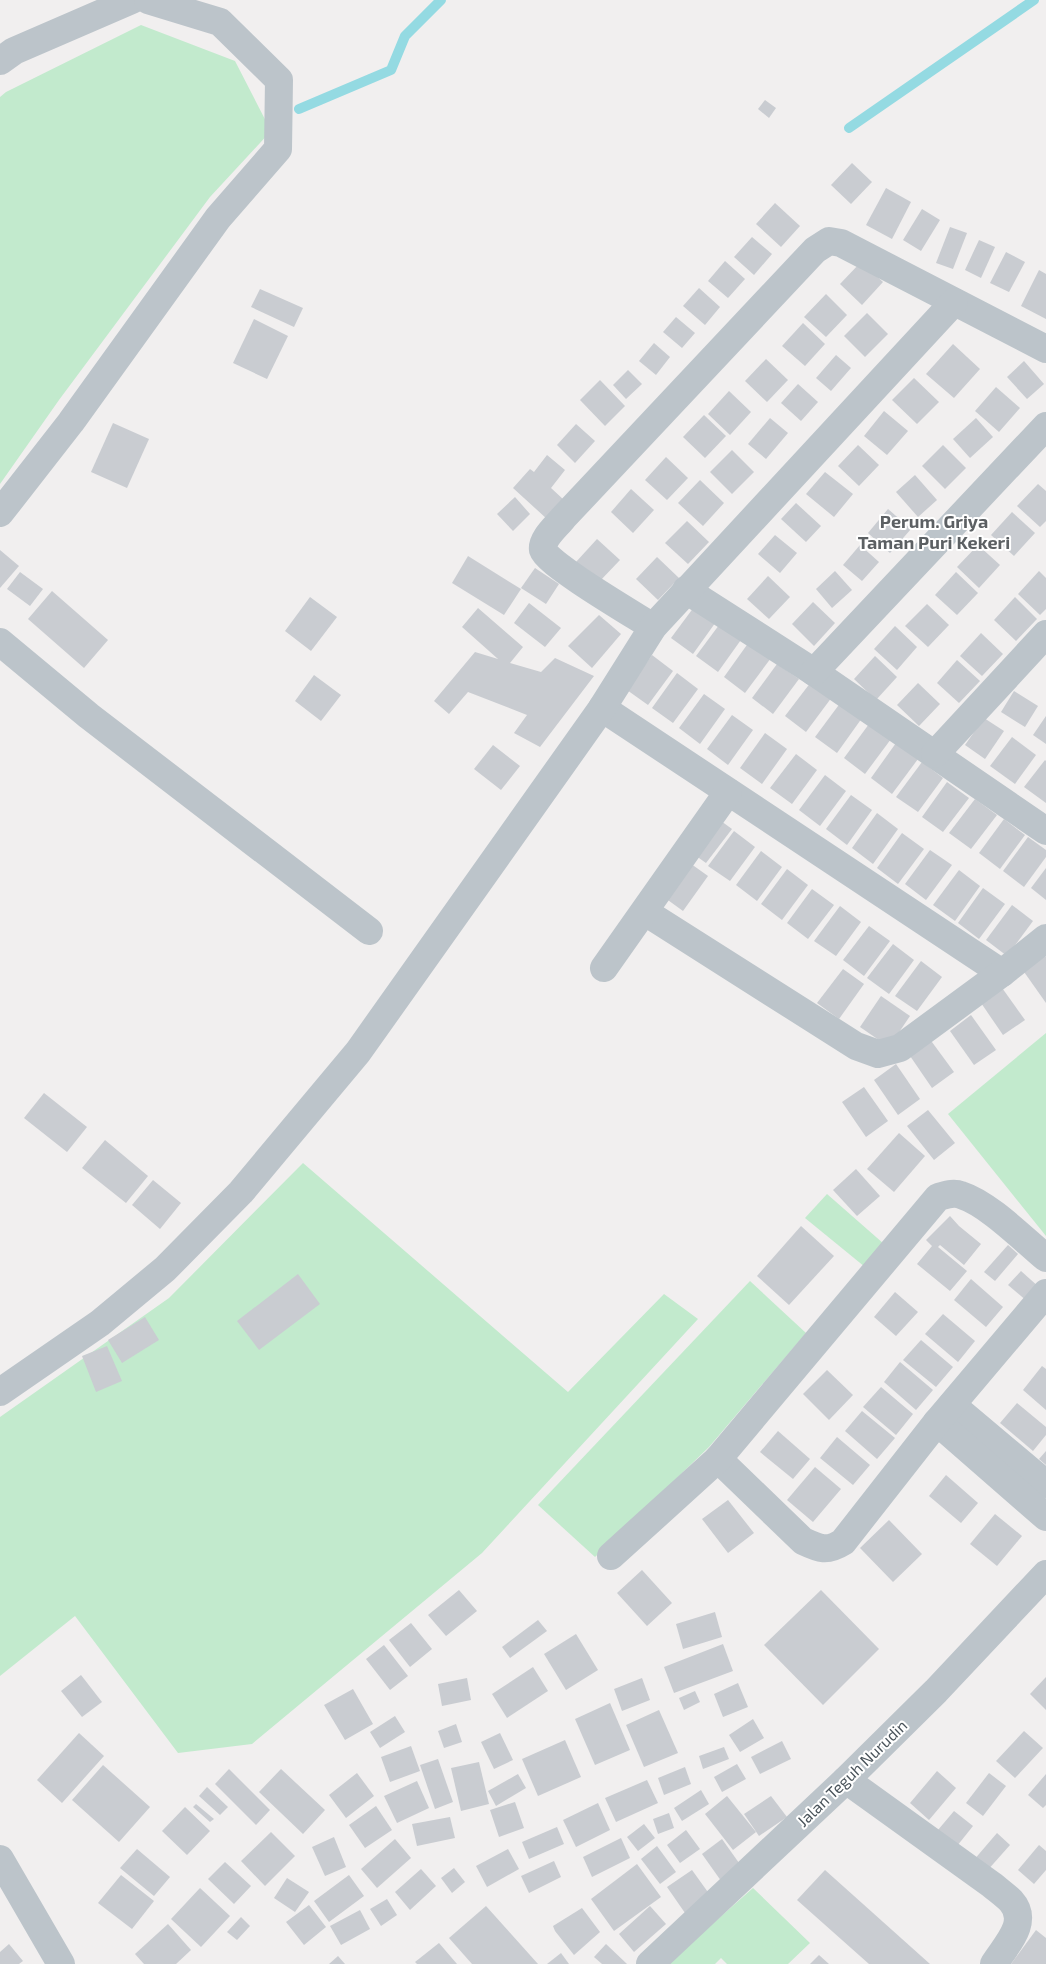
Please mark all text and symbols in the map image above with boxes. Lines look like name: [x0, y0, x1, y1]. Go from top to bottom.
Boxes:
district label: Perum. Griya Taman Puri Kekeri: [858, 510, 1010, 553]
street label: Jalan Teguh Nurudin: [793, 1715, 911, 1830]

